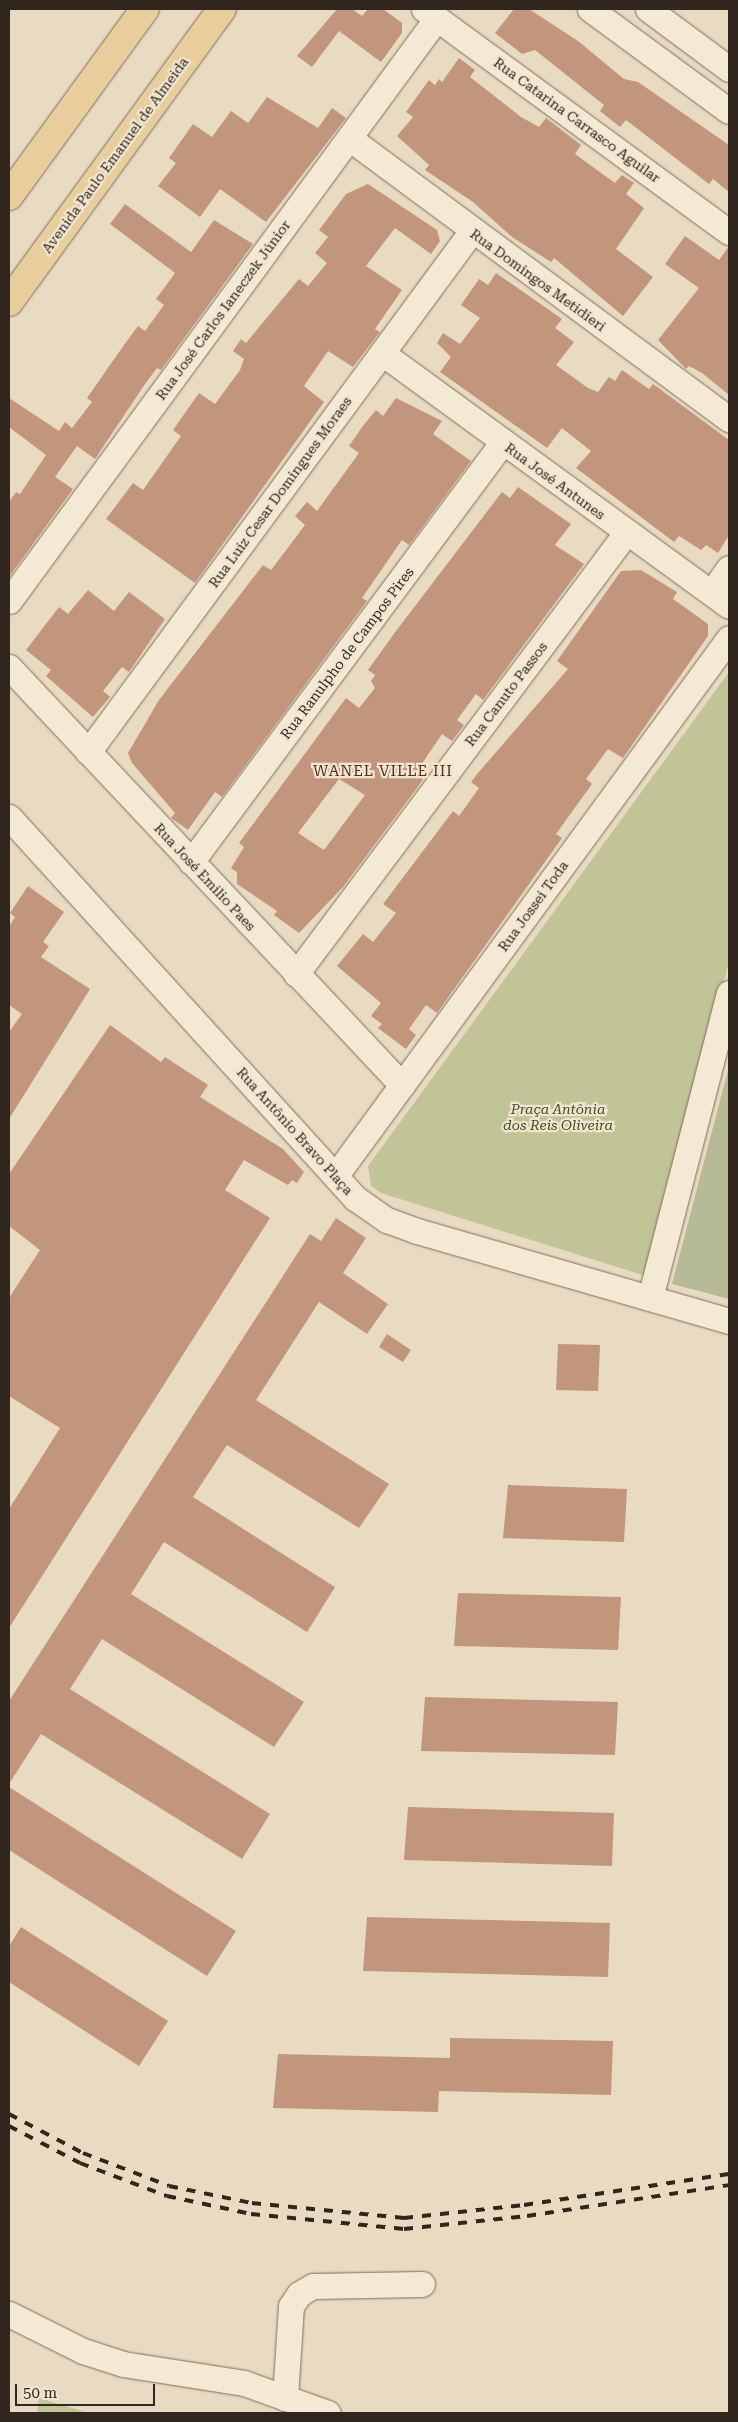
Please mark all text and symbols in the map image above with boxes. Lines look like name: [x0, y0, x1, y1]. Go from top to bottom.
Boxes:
street label: Avenida Paulo Emanuel de Almeida: [38, 54, 192, 256]
street label: Rua Catarina Carrasco Aguilar: [490, 54, 664, 186]
street label: Rua José Carlos Ianeczek Júnior: [152, 217, 294, 403]
street label: Rua Domingos Metidieri: [467, 225, 609, 335]
street label: Rua Luiz Cesar Domingues Moraes: [205, 393, 355, 591]
street label: Rua José Antunes: [502, 439, 608, 523]
street label: Rua Ranulpho de Campos Pires: [277, 564, 417, 742]
street label: Rua Canuto Passos: [461, 638, 551, 750]
district label: WANEL VILLE III: [311, 763, 455, 781]
street label: Rua José Emilio Paes: [151, 820, 259, 934]
street label: Rua Jossei Toda: [494, 857, 572, 955]
street label: Rua Antônio Bravo Plaça: [233, 1064, 357, 1198]
park label: Praça Antônia dos Reis Oliveira: [503, 1101, 613, 1134]
scale bar: [18, 2374, 158, 2406]
text: 50 m: [23, 2384, 57, 2402]

